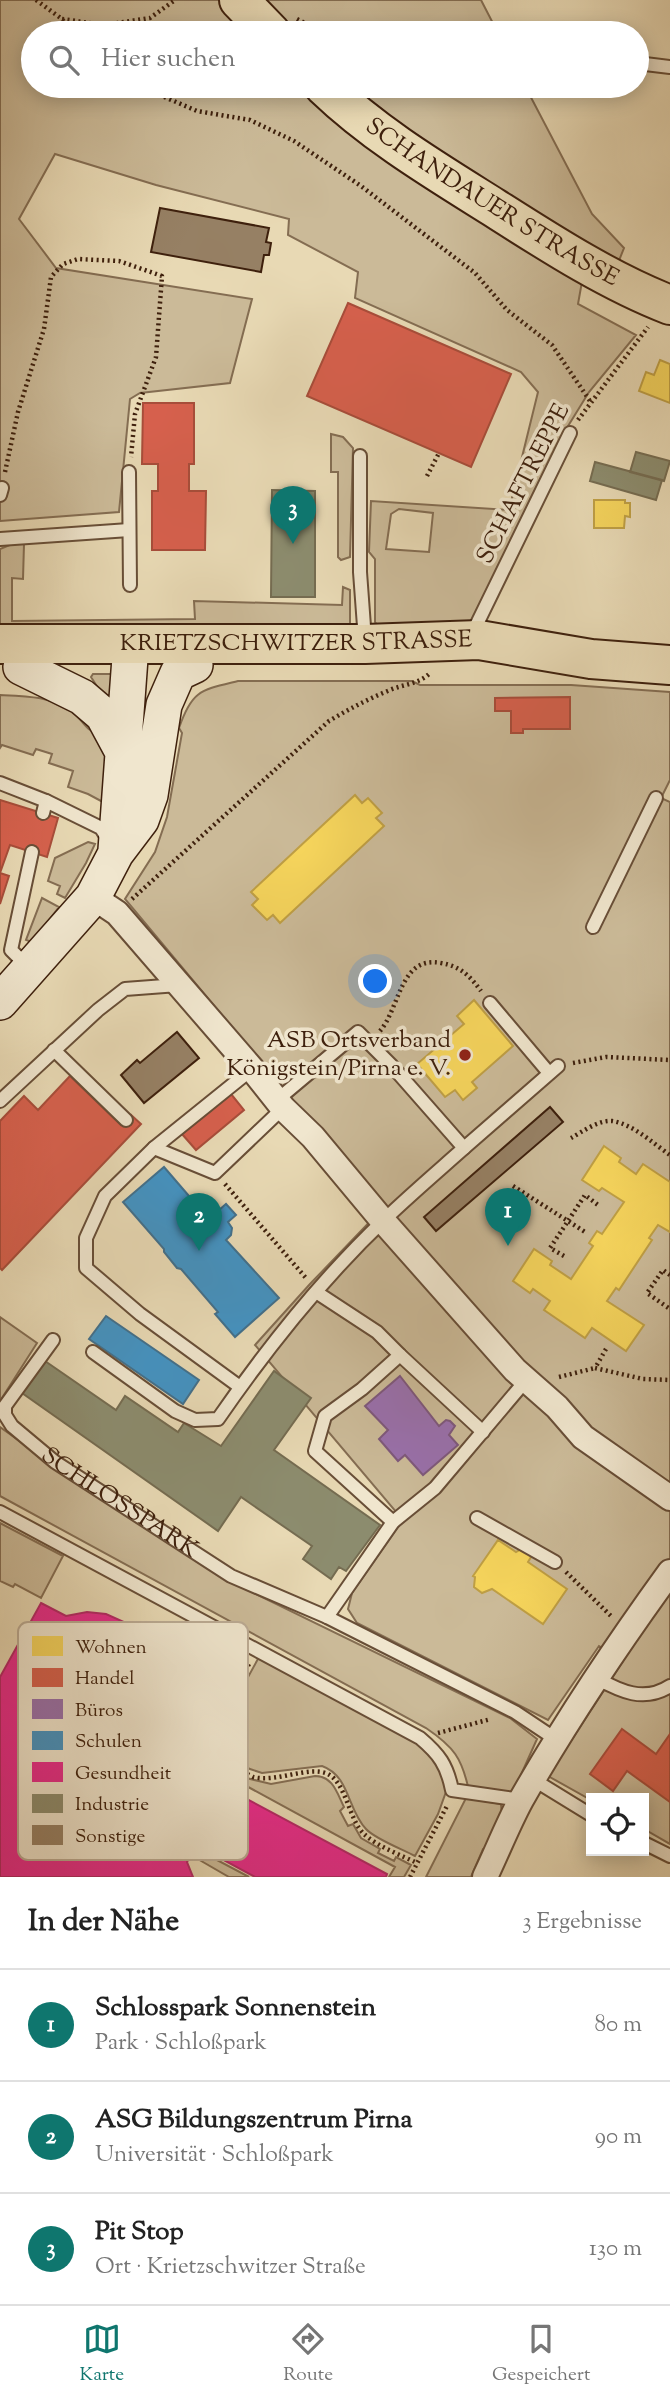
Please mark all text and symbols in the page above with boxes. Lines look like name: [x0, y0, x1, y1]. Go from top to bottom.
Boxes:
search box: [21, 21, 649, 98]
icon: search: [45, 41, 83, 79]
text: Hier suchen: [101, 41, 236, 78]
street label: SCHANDAUER STRASSE: [358, 110, 625, 296]
street label: SCHAFTREPPE: [469, 398, 579, 570]
pin: 3: [270, 486, 316, 544]
street label: KRIETZSCHWITZER STRASSE: [120, 623, 473, 661]
your location: [358, 964, 392, 998]
place label: ASB Ortsverband Königstein/Pirna e. V.: [226, 1024, 451, 1086]
marker: ASB Ortsverband Königstein/Pirna e. V.: [457, 1047, 473, 1063]
pin: 1: [485, 1188, 531, 1246]
pin: 2: [176, 1193, 222, 1251]
street label: SCHLOSSPARK: [33, 1440, 205, 1567]
legend: [18, 1622, 248, 1860]
text: Wohnen: [75, 1635, 147, 1662]
text: Handel: [75, 1666, 134, 1693]
text: Büros: [75, 1698, 123, 1725]
text: Schulen: [75, 1729, 142, 1756]
text: Gesundheit: [75, 1761, 172, 1788]
text: Industrie: [75, 1792, 149, 1819]
map controls: [586, 1793, 649, 1856]
button: locate: [586, 1793, 649, 1856]
text: Sonstige: [75, 1824, 145, 1851]
text: In der Nähe: [28, 1901, 179, 1944]
text: 3 Ergebnisse: [522, 1906, 642, 1939]
text: Schlosspark Sonnenstein: [95, 1990, 376, 2027]
text: 1: [47, 2009, 55, 2042]
text: 80 m: [594, 2009, 642, 2042]
text: Park · Schloßpark: [95, 2027, 267, 2060]
text: ASG Bildungszentrum Pirna: [95, 2102, 413, 2139]
text: 2: [46, 2121, 56, 2154]
text: 90 m: [595, 2121, 642, 2154]
text: Universität · Schloßpark: [95, 2139, 334, 2172]
text: Pit Stop: [95, 2214, 184, 2251]
text: 3: [46, 2233, 56, 2266]
text: 130 m: [589, 2233, 642, 2266]
text: Ort · Krietzschwitzer Straße: [95, 2251, 366, 2284]
tab: Karte: [79, 2320, 124, 2389]
tab: Route: [283, 2320, 333, 2389]
tab: Gespeichert: [492, 2320, 590, 2389]

